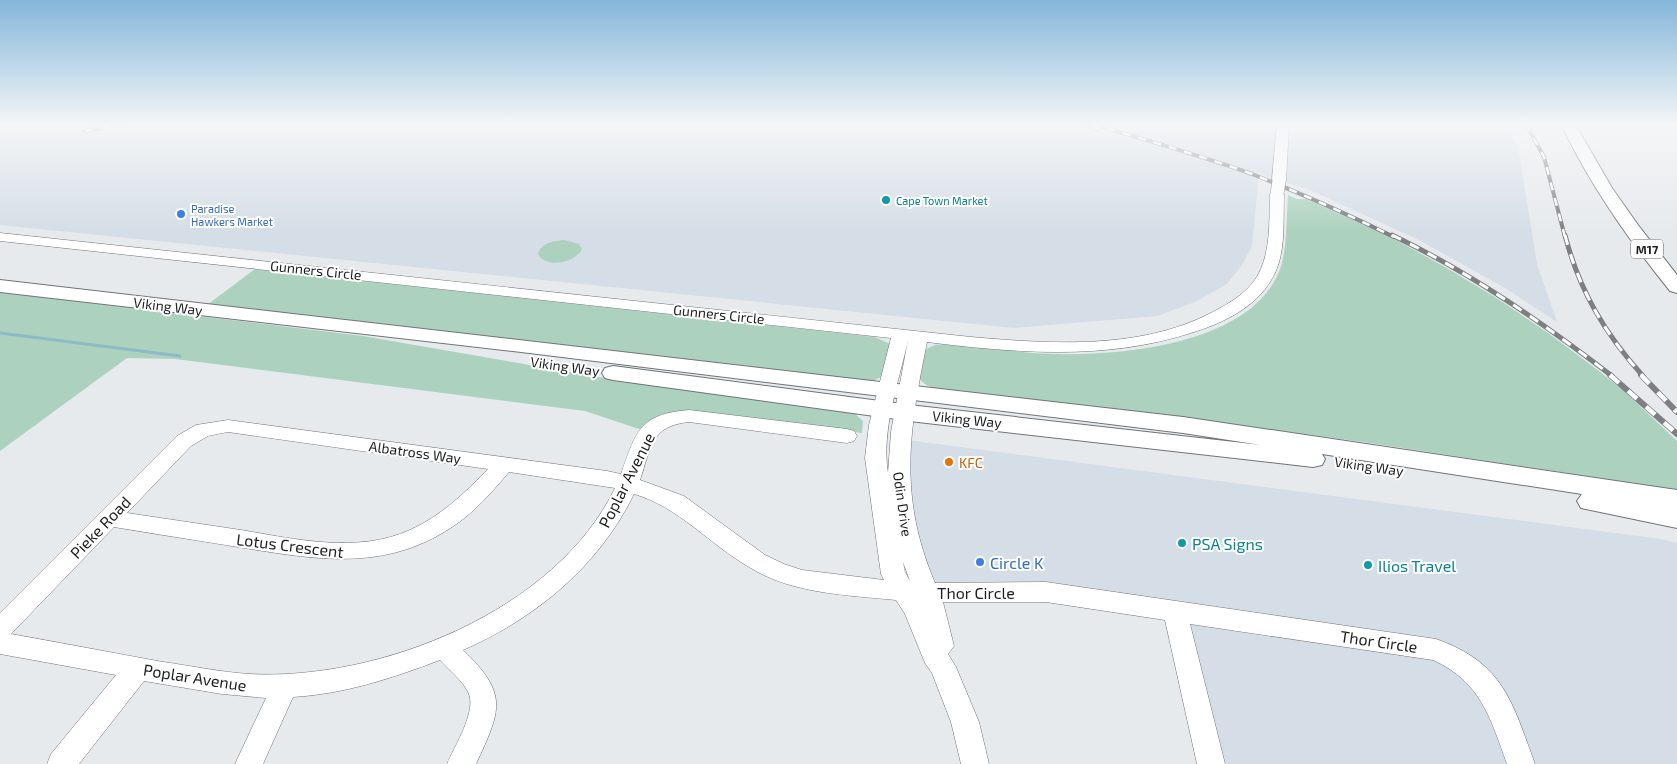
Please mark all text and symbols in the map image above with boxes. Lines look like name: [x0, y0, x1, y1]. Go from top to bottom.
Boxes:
marker: Cape Town Market: [880, 194, 892, 206]
place label: Cape Town Market: [896, 194, 988, 207]
place label: Paradise Hawkers Market: [191, 202, 273, 228]
marker: Paradise Hawkers Market: [175, 208, 187, 220]
road number: M17: [1631, 240, 1663, 258]
street label: Gunners Circle: [269, 257, 363, 283]
street label: Viking Way: [132, 293, 204, 319]
street label: Gunners Circle: [672, 301, 766, 327]
street label: Viking Way: [529, 353, 601, 379]
street label: Viking Way: [931, 407, 1003, 431]
street label: Poplar Avenue: [594, 429, 658, 531]
street label: Albatross Way: [368, 437, 463, 467]
street label: Viking Way: [1333, 453, 1405, 479]
place label: KFC: [959, 454, 983, 471]
marker: KFC: [943, 456, 955, 468]
street label: Odin Drive: [890, 470, 916, 538]
street label: Pieke Road: [66, 492, 134, 562]
street label: Lotus Crescent: [235, 529, 345, 561]
place label: PSA Signs: [1192, 534, 1263, 553]
marker: PSA Signs: [1176, 537, 1188, 549]
place label: Circle K: [990, 553, 1044, 572]
marker: Circle K: [974, 556, 986, 568]
place label: Ilios Travel: [1378, 556, 1456, 575]
marker: Ilios Travel: [1362, 559, 1374, 571]
street label: Thor Circle: [937, 583, 1015, 602]
street label: Thor Circle: [1339, 626, 1419, 656]
street label: Poplar Avenue: [142, 659, 248, 695]

